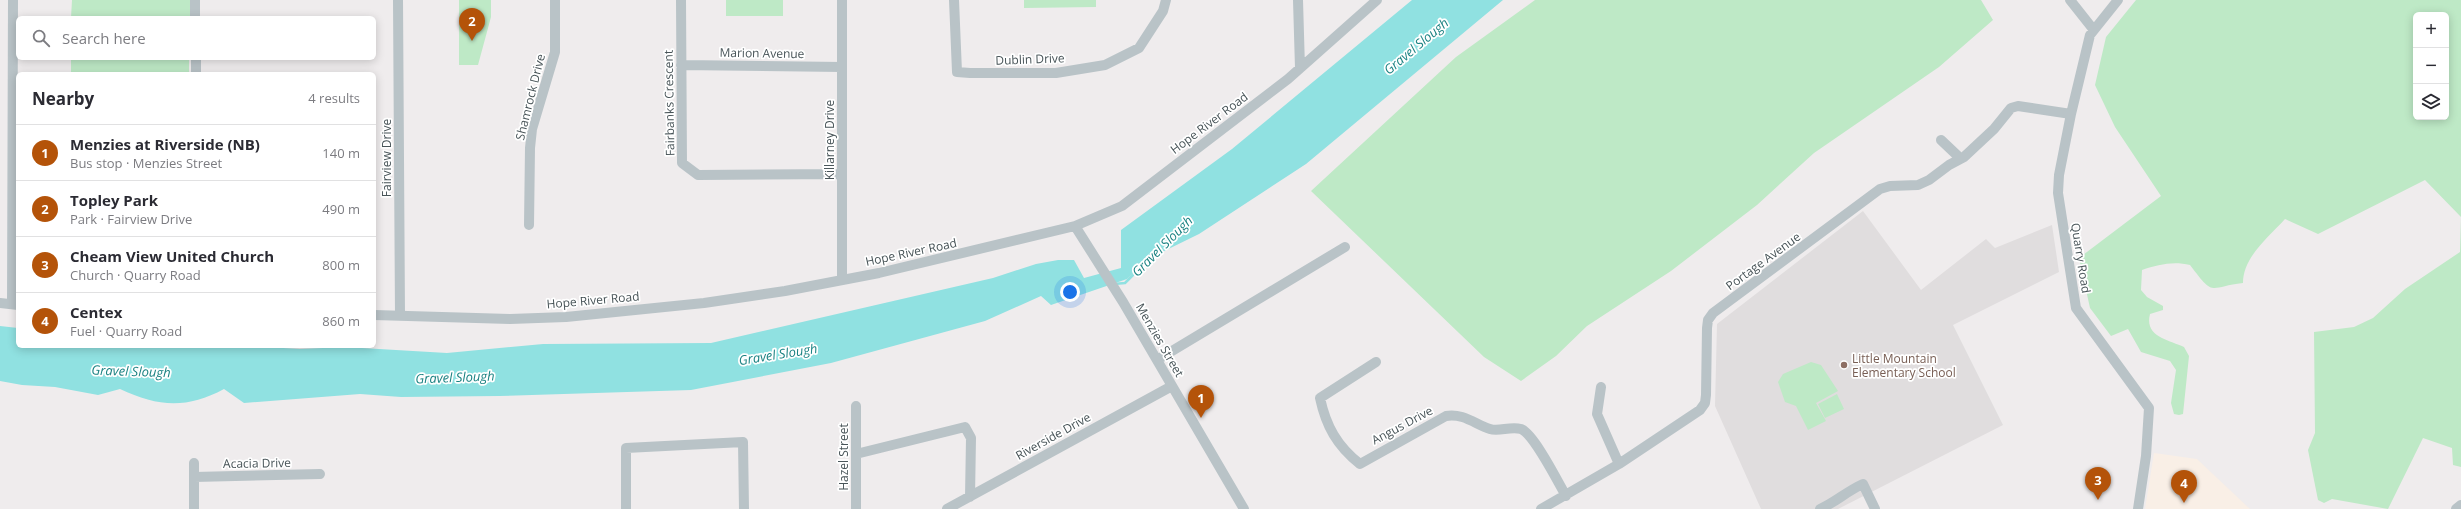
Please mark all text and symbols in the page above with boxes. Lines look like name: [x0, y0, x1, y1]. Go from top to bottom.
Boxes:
pin: 2: [459, 8, 485, 41]
map controls: [2413, 12, 2449, 120]
button: +: [2413, 12, 2449, 48]
water label: Gravel Slough: [1380, 14, 1452, 78]
search box: [16, 16, 376, 60]
icon: search: [30, 27, 52, 49]
text: Search here: [62, 28, 146, 48]
street label: Marion Avenue: [719, 44, 805, 62]
button: −: [2413, 48, 2449, 84]
street label: Dublin Drive: [995, 49, 1065, 69]
street label: Fairbanks Crescent: [660, 50, 678, 156]
street label: Shamrock Drive: [511, 52, 549, 142]
button: layers: [2413, 84, 2449, 120]
text: Nearby: [32, 87, 94, 110]
street label: Hope River Road: [1167, 88, 1251, 158]
text: 4 results: [308, 89, 360, 107]
street label: Killarney Drive: [821, 99, 838, 180]
street label: Fairview Drive: [378, 119, 395, 197]
text: Menzies at Riverside (NB): [70, 134, 260, 154]
text: 1: [41, 144, 49, 162]
text: 140 m: [322, 144, 360, 162]
text: Bus stop · Menzies Street: [70, 154, 222, 172]
text: Topley Park: [70, 190, 158, 210]
text: 2: [41, 200, 49, 218]
text: 490 m: [322, 200, 360, 218]
text: Park · Fairview Drive: [70, 210, 192, 228]
water label: Gravel Slough: [1128, 212, 1196, 280]
street label: Quarry Road: [2067, 222, 2095, 294]
street label: Portage Avenue: [1722, 228, 1804, 294]
street label: Hope River Road: [864, 234, 958, 270]
text: Cheam View United Church: [70, 246, 274, 266]
text: 3: [41, 256, 49, 274]
text: 800 m: [322, 256, 360, 274]
text: Church · Quarry Road: [70, 266, 201, 284]
your location: [1060, 282, 1080, 302]
street label: Hope River Road: [546, 287, 640, 313]
street label: Menzies Street: [1132, 300, 1188, 380]
text: Centex: [70, 302, 122, 322]
text: 4: [41, 312, 49, 330]
text: 860 m: [322, 312, 360, 330]
text: Fuel · Quarry Road: [70, 322, 182, 340]
water label: Gravel Slough: [737, 339, 819, 369]
place label: Little Mountain Elementary School: [1852, 350, 1956, 381]
marker: Little Mountain Elementary School: [1839, 360, 1849, 370]
water label: Gravel Slough: [91, 361, 171, 381]
water label: Gravel Slough: [415, 367, 495, 387]
pin: 1: [1188, 385, 1214, 418]
street label: Angus Drive: [1368, 402, 1436, 448]
street label: Riverside Drive: [1012, 408, 1094, 464]
street label: Hazel Street: [835, 423, 852, 491]
street label: Acacia Drive: [223, 454, 291, 472]
pin: 3: [2085, 467, 2111, 500]
pin: 4: [2171, 470, 2197, 503]

